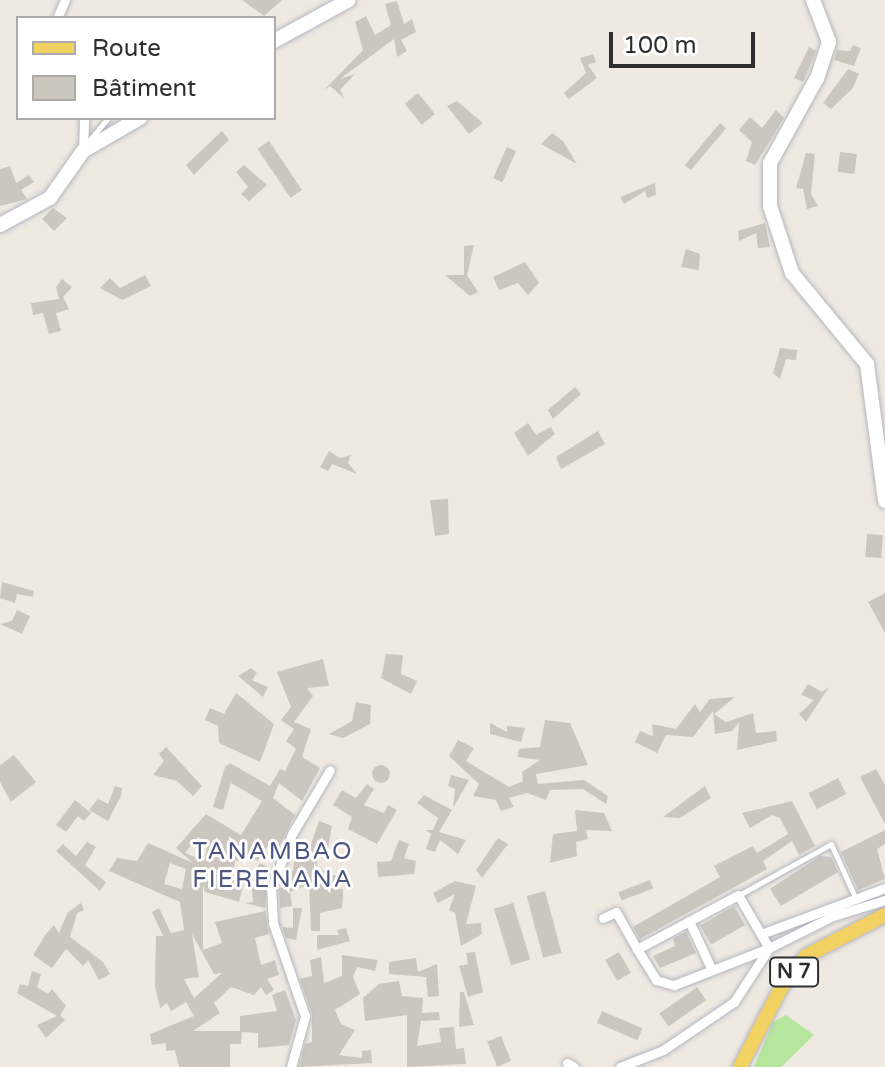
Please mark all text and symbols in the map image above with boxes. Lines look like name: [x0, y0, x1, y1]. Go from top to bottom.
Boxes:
legend: [16, 16, 276, 120]
scale bar: [613, 16, 759, 66]
text: 100 m: [623, 31, 697, 60]
text: Route: [92, 34, 161, 63]
text: Bâtiment: [92, 74, 196, 103]
district label: TANAMBAO FIERENANA: [192, 838, 354, 894]
road number: N 7: [768, 956, 820, 988]

